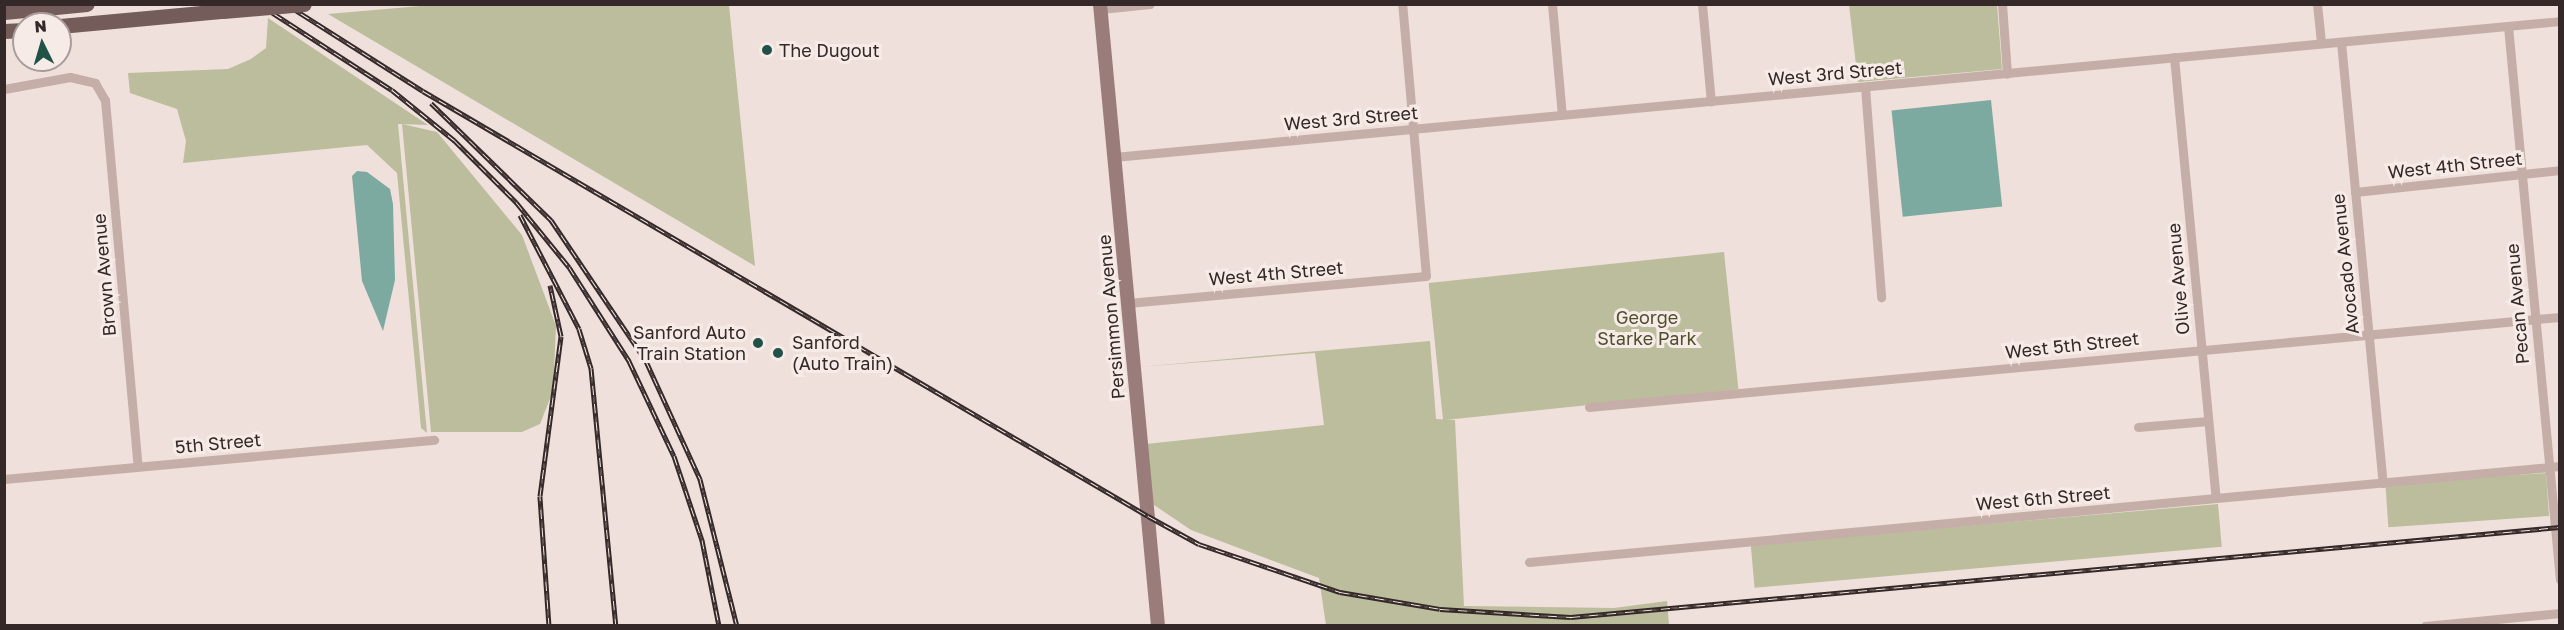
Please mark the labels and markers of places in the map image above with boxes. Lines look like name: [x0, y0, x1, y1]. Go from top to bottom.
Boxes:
place label: The Dugout: [779, 39, 880, 61]
marker: The Dugout: [760, 43, 774, 57]
place label: Sanford Auto Train Station: [633, 322, 746, 364]
place label: Sanford (Auto Train): [792, 332, 893, 374]
marker: Sanford Auto Train Station: [751, 336, 765, 350]
marker: Sanford (Auto Train): [769, 344, 787, 362]

